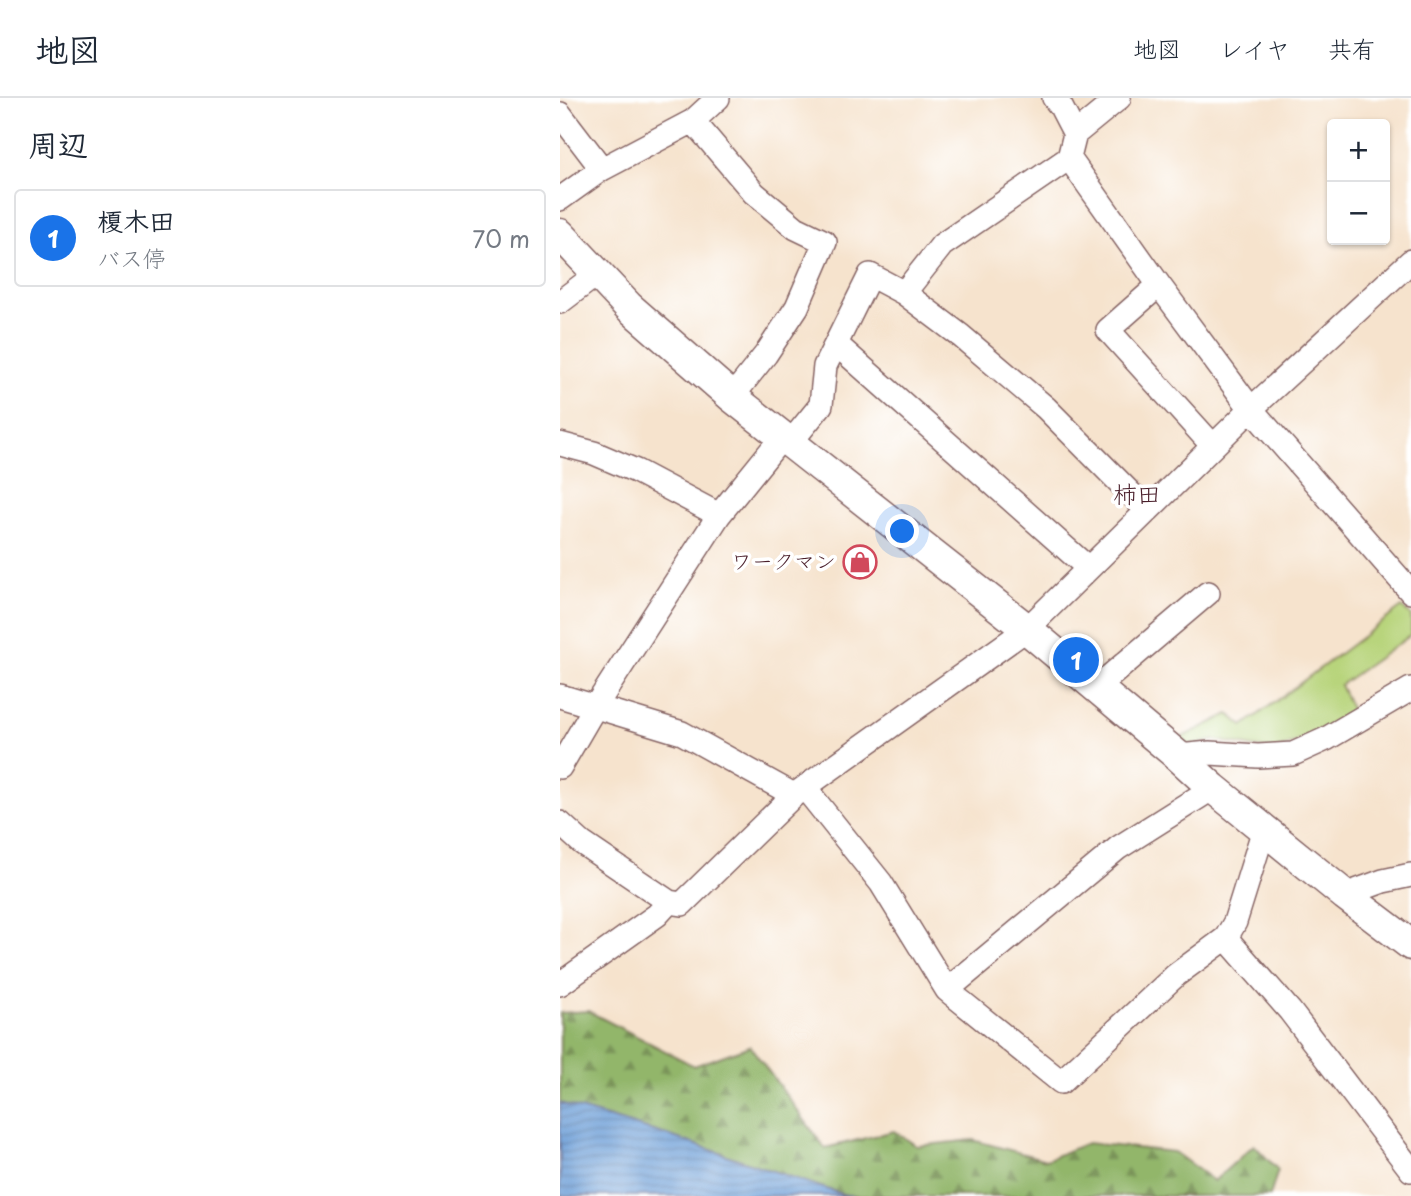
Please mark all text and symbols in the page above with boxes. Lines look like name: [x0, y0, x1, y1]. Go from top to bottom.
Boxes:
text: 地図: [35, 23, 101, 73]
text: 地図: [1133, 30, 1181, 66]
text: レイヤ: [1219, 30, 1290, 66]
text: 共有: [1328, 30, 1376, 66]
map controls: [1327, 119, 1390, 245]
button: +: [1327, 119, 1390, 182]
text: 周辺: [28, 121, 88, 166]
button: −: [1327, 182, 1390, 245]
text: 榎木田: [97, 201, 175, 240]
text: 1: [48, 221, 59, 256]
text: 70 m: [472, 221, 530, 256]
text: バス停: [97, 240, 166, 275]
district label: 柿田: [1113, 475, 1161, 511]
your location: [885, 514, 919, 548]
shop icon: ワークマン: [841, 543, 879, 581]
place label: ワークマン: [731, 544, 836, 576]
pin: 1: [1053, 634, 1099, 686]

